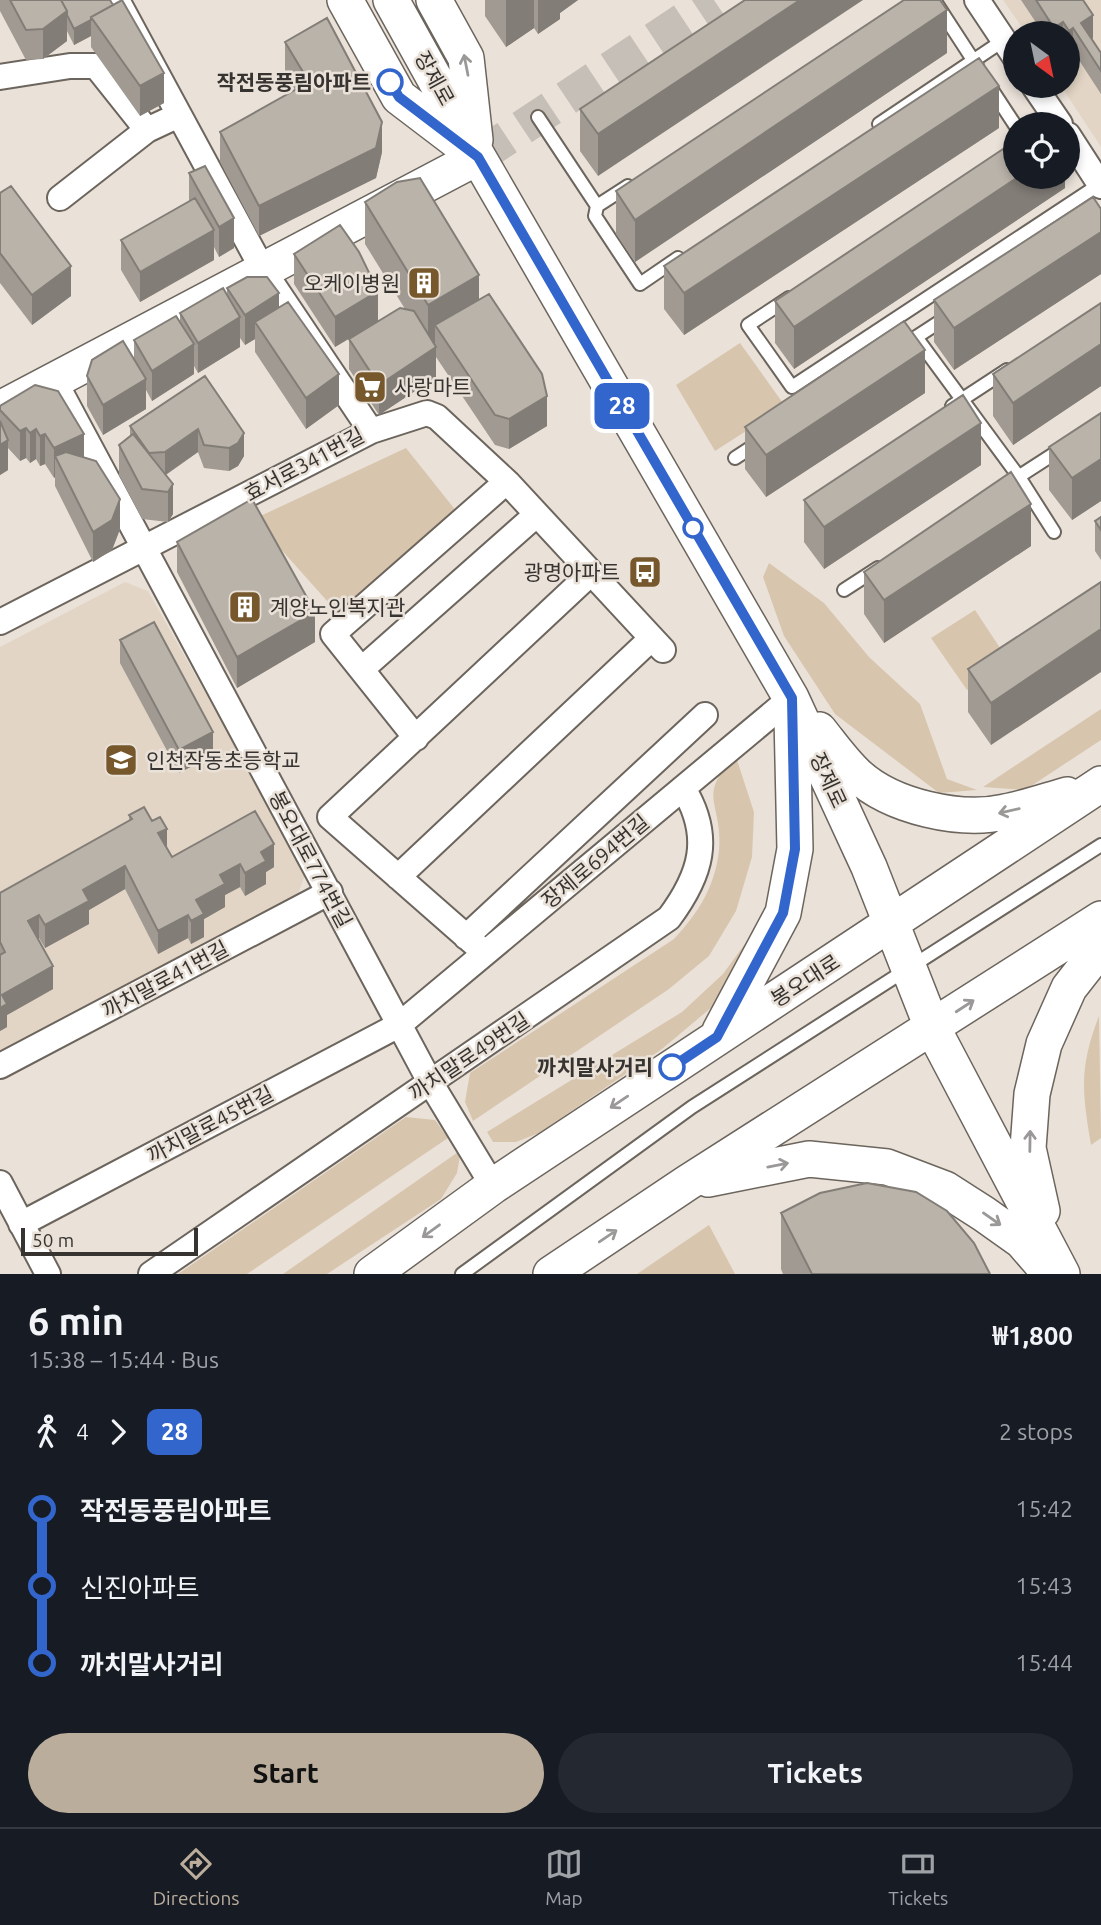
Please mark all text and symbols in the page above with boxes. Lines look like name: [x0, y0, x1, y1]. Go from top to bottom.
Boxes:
north arrow: [1003, 21, 1080, 98]
map controls: [1003, 21, 1080, 189]
street label: 장제로: [410, 47, 460, 109]
one-way arrow: [458, 54, 472, 77]
marker: 작전동풍림아파트: [377, 69, 403, 95]
place label: 작전동풍림아파트: [216, 70, 371, 94]
button: locate: [1003, 112, 1080, 189]
building icon: 오케이병원: [405, 264, 443, 302]
place label: 오케이병원: [303, 271, 400, 295]
supermarket icon: 사랑마트: [351, 368, 389, 406]
place label: 사랑마트: [394, 375, 471, 399]
line badge: 28: [590, 383, 654, 429]
text: 28: [608, 392, 636, 419]
street label: 효서로341번길: [240, 422, 368, 506]
unlabelled marker: [683, 518, 703, 538]
bus stop icon: 광명아파트: [626, 553, 664, 591]
place label: 광명아파트: [523, 560, 620, 584]
building icon: 계양노인복지관: [226, 588, 264, 626]
place label: 계양노인복지관: [270, 595, 405, 619]
school or university icon: 인천작동초등학교: [102, 741, 140, 779]
place label: 인천작동초등학교: [146, 748, 301, 772]
street label: 장제로: [806, 749, 852, 811]
street label: 봉오대로774번길: [265, 787, 357, 931]
one-way arrow: [998, 804, 1021, 818]
street label: 장제로694번길: [537, 809, 653, 913]
street label: 까치말로41번길: [98, 936, 232, 1022]
street label: 봉오대로: [766, 949, 844, 1011]
one-way arrow: [954, 999, 974, 1013]
street label: 까치말로49번길: [404, 1007, 534, 1105]
marker: 까치말사거리: [659, 1054, 685, 1080]
place label: 까치말사거리: [537, 1055, 653, 1079]
street label: 까치말로45번길: [143, 1081, 277, 1167]
one-way arrow: [610, 1095, 629, 1110]
one-way arrow: [1023, 1129, 1036, 1152]
one-way arrow: [766, 1158, 789, 1172]
one-way arrow: [982, 1212, 1001, 1226]
one-way arrow: [422, 1224, 441, 1238]
scale bar: [21, 1225, 198, 1257]
text: 50 m: [32, 1229, 74, 1251]
one-way arrow: [597, 1229, 617, 1243]
text: 6 min: [28, 1300, 124, 1342]
text: ₩1,800: [993, 1321, 1073, 1350]
text: 15:38 – 15:44 · Bus: [28, 1347, 219, 1372]
icon: walk: [28, 1413, 66, 1451]
icon: forward: [99, 1413, 137, 1451]
text: 28: [161, 1418, 188, 1445]
text: 4: [76, 1419, 89, 1444]
text: 2 stops: [999, 1419, 1073, 1444]
text: 작전동풍림아파트: [80, 1496, 271, 1525]
text: 15:42: [1015, 1496, 1073, 1521]
text: 신진아파트: [80, 1573, 200, 1602]
text: 15:43: [1015, 1573, 1073, 1598]
text: 까치말사거리: [80, 1650, 224, 1679]
text: 15:44: [1015, 1650, 1073, 1675]
button: Start: [28, 1733, 544, 1813]
button: Tickets: [558, 1733, 1073, 1813]
tab: Directions: [153, 1845, 240, 1909]
tab: Map: [545, 1845, 583, 1909]
tab: Tickets: [888, 1845, 948, 1909]

